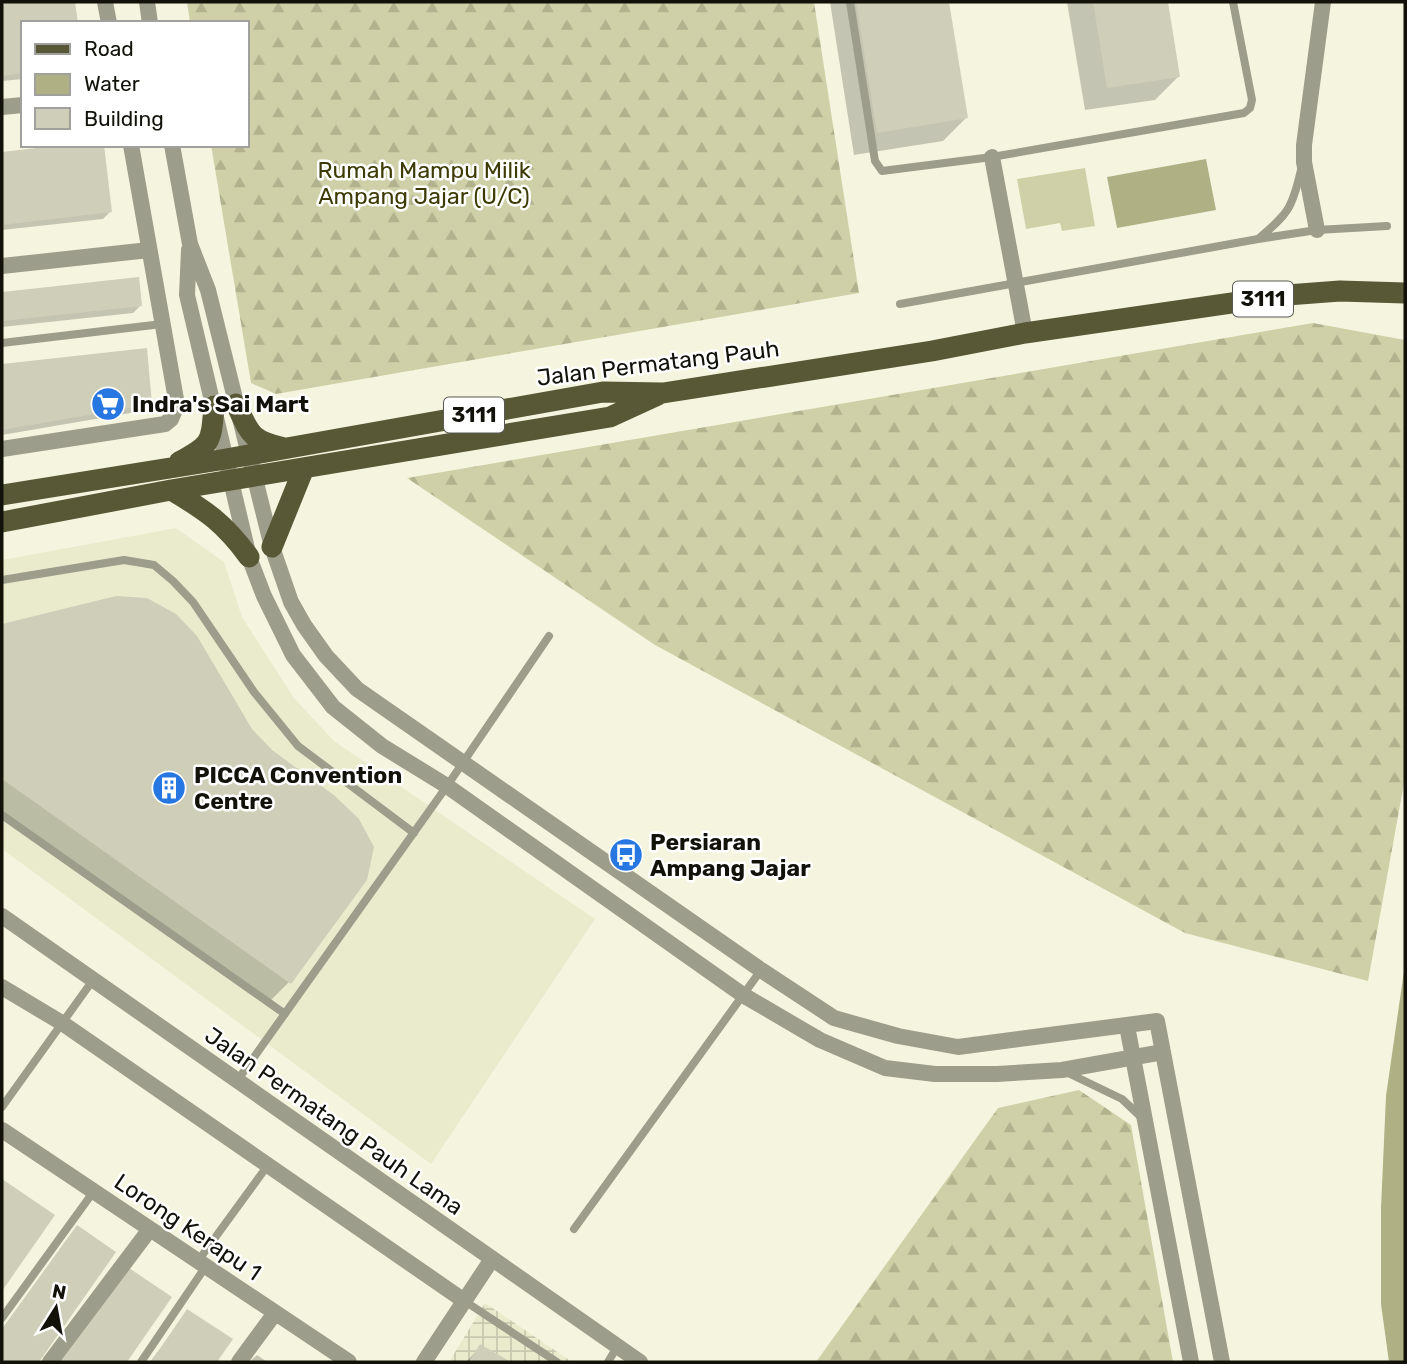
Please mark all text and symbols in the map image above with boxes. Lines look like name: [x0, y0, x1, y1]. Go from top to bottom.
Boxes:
legend: [21, 21, 248, 147]
text: Road: [84, 36, 134, 61]
text: Water: [84, 71, 140, 96]
text: Building: [84, 106, 164, 131]
park label: Rumah Mampu Milik Ampang Jajar (U/C): [317, 156, 531, 210]
road number: 3111: [1233, 282, 1293, 316]
street label: Jalan Permatang Pauh: [535, 334, 781, 392]
supermarket icon: Indra's Sai Mart: [89, 385, 127, 423]
place label: Indra's Sai Mart: [132, 390, 309, 418]
road number: 3111: [444, 398, 504, 432]
place label: PICCA Convention Centre: [194, 761, 402, 815]
building icon: PICCA Convention Centre: [150, 769, 188, 807]
place label: Persiaran Ampang Jajar: [650, 828, 811, 882]
bus stop icon: Persiaran Ampang Jajar: [607, 836, 645, 874]
street label: Jalan Permatang Pauh Lama: [199, 1021, 469, 1221]
street label: Lorong Kerapu 1: [109, 1168, 267, 1286]
north arrow: [21, 1273, 91, 1343]
text: N: [50, 1279, 68, 1304]

